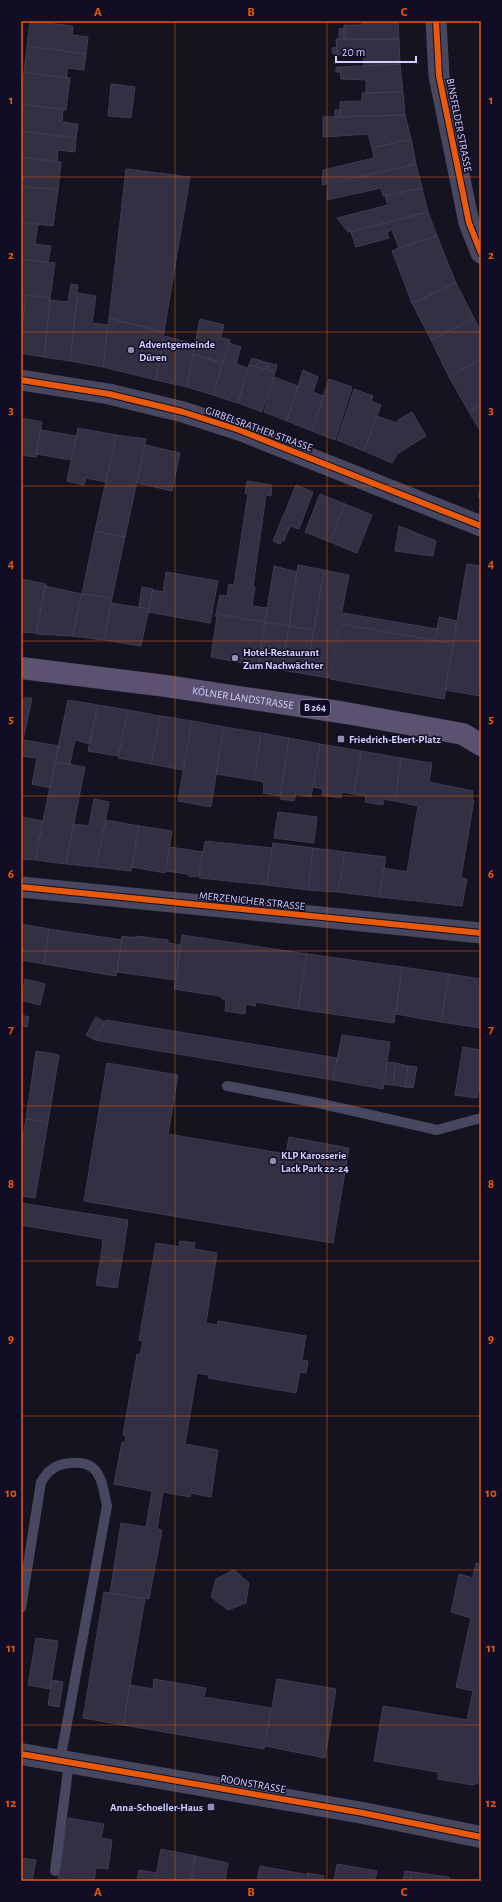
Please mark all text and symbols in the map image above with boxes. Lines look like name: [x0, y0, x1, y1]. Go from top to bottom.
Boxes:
text: A: [94, 6, 102, 19]
text: B: [247, 6, 255, 19]
text: C: [401, 6, 408, 19]
scale bar: [336, 38, 416, 64]
text: 20 m: [342, 46, 365, 58]
street label: BINSFELDER STRASSE: [445, 77, 474, 173]
text: 1: [9, 94, 13, 107]
text: 1: [489, 94, 493, 107]
text: 2: [8, 249, 14, 262]
text: 2: [488, 249, 494, 262]
place label: Adventgemeinde Düren: [139, 339, 215, 363]
marker: Adventgemeinde Düren: [126, 345, 136, 355]
text: 3: [8, 404, 14, 417]
street label: GIRBELSRATHER STRASSE: [204, 404, 315, 454]
text: 3: [488, 404, 494, 417]
text: 4: [8, 558, 15, 571]
text: 4: [488, 558, 495, 571]
place label: Hotel-Restaurant Zum Nachwächter: [243, 647, 323, 671]
marker: Hotel-Restaurant Zum Nachwächter: [230, 653, 240, 663]
street label: KÖLNER LANDSTRASSE: [192, 685, 295, 711]
road number: B 264: [300, 700, 330, 716]
text: 5: [8, 713, 14, 726]
text: 5: [488, 713, 494, 726]
marker: Friedrich-Ebert-Platz: [336, 734, 346, 744]
place label: Friedrich-Ebert-Platz: [349, 734, 441, 745]
text: 6: [8, 868, 14, 881]
text: 6: [488, 868, 494, 881]
street label: MERZENICHER STRASSE: [198, 890, 306, 912]
text: 7: [8, 1023, 14, 1036]
text: 7: [488, 1023, 494, 1036]
place label: KLP Karosserie Lack Park 22-24: [281, 1150, 349, 1174]
marker: KLP Karosserie Lack Park 22-24: [268, 1156, 278, 1166]
text: 8: [8, 1178, 14, 1191]
text: 8: [488, 1178, 494, 1191]
text: 9: [8, 1333, 14, 1346]
text: 9: [488, 1333, 494, 1346]
text: 10: [5, 1487, 17, 1500]
text: 10: [485, 1487, 497, 1500]
text: 11: [6, 1642, 16, 1655]
text: 11: [486, 1642, 496, 1655]
street label: ROONSTRASSE: [220, 1773, 287, 1795]
text: 12: [6, 1797, 16, 1810]
text: 12: [486, 1797, 496, 1810]
place label: Anna-Schoeller-Haus: [110, 1802, 203, 1813]
marker: Anna-Schoeller-Haus: [206, 1802, 216, 1812]
text: A: [94, 1886, 102, 1899]
text: B: [247, 1886, 255, 1899]
text: C: [401, 1886, 408, 1899]

